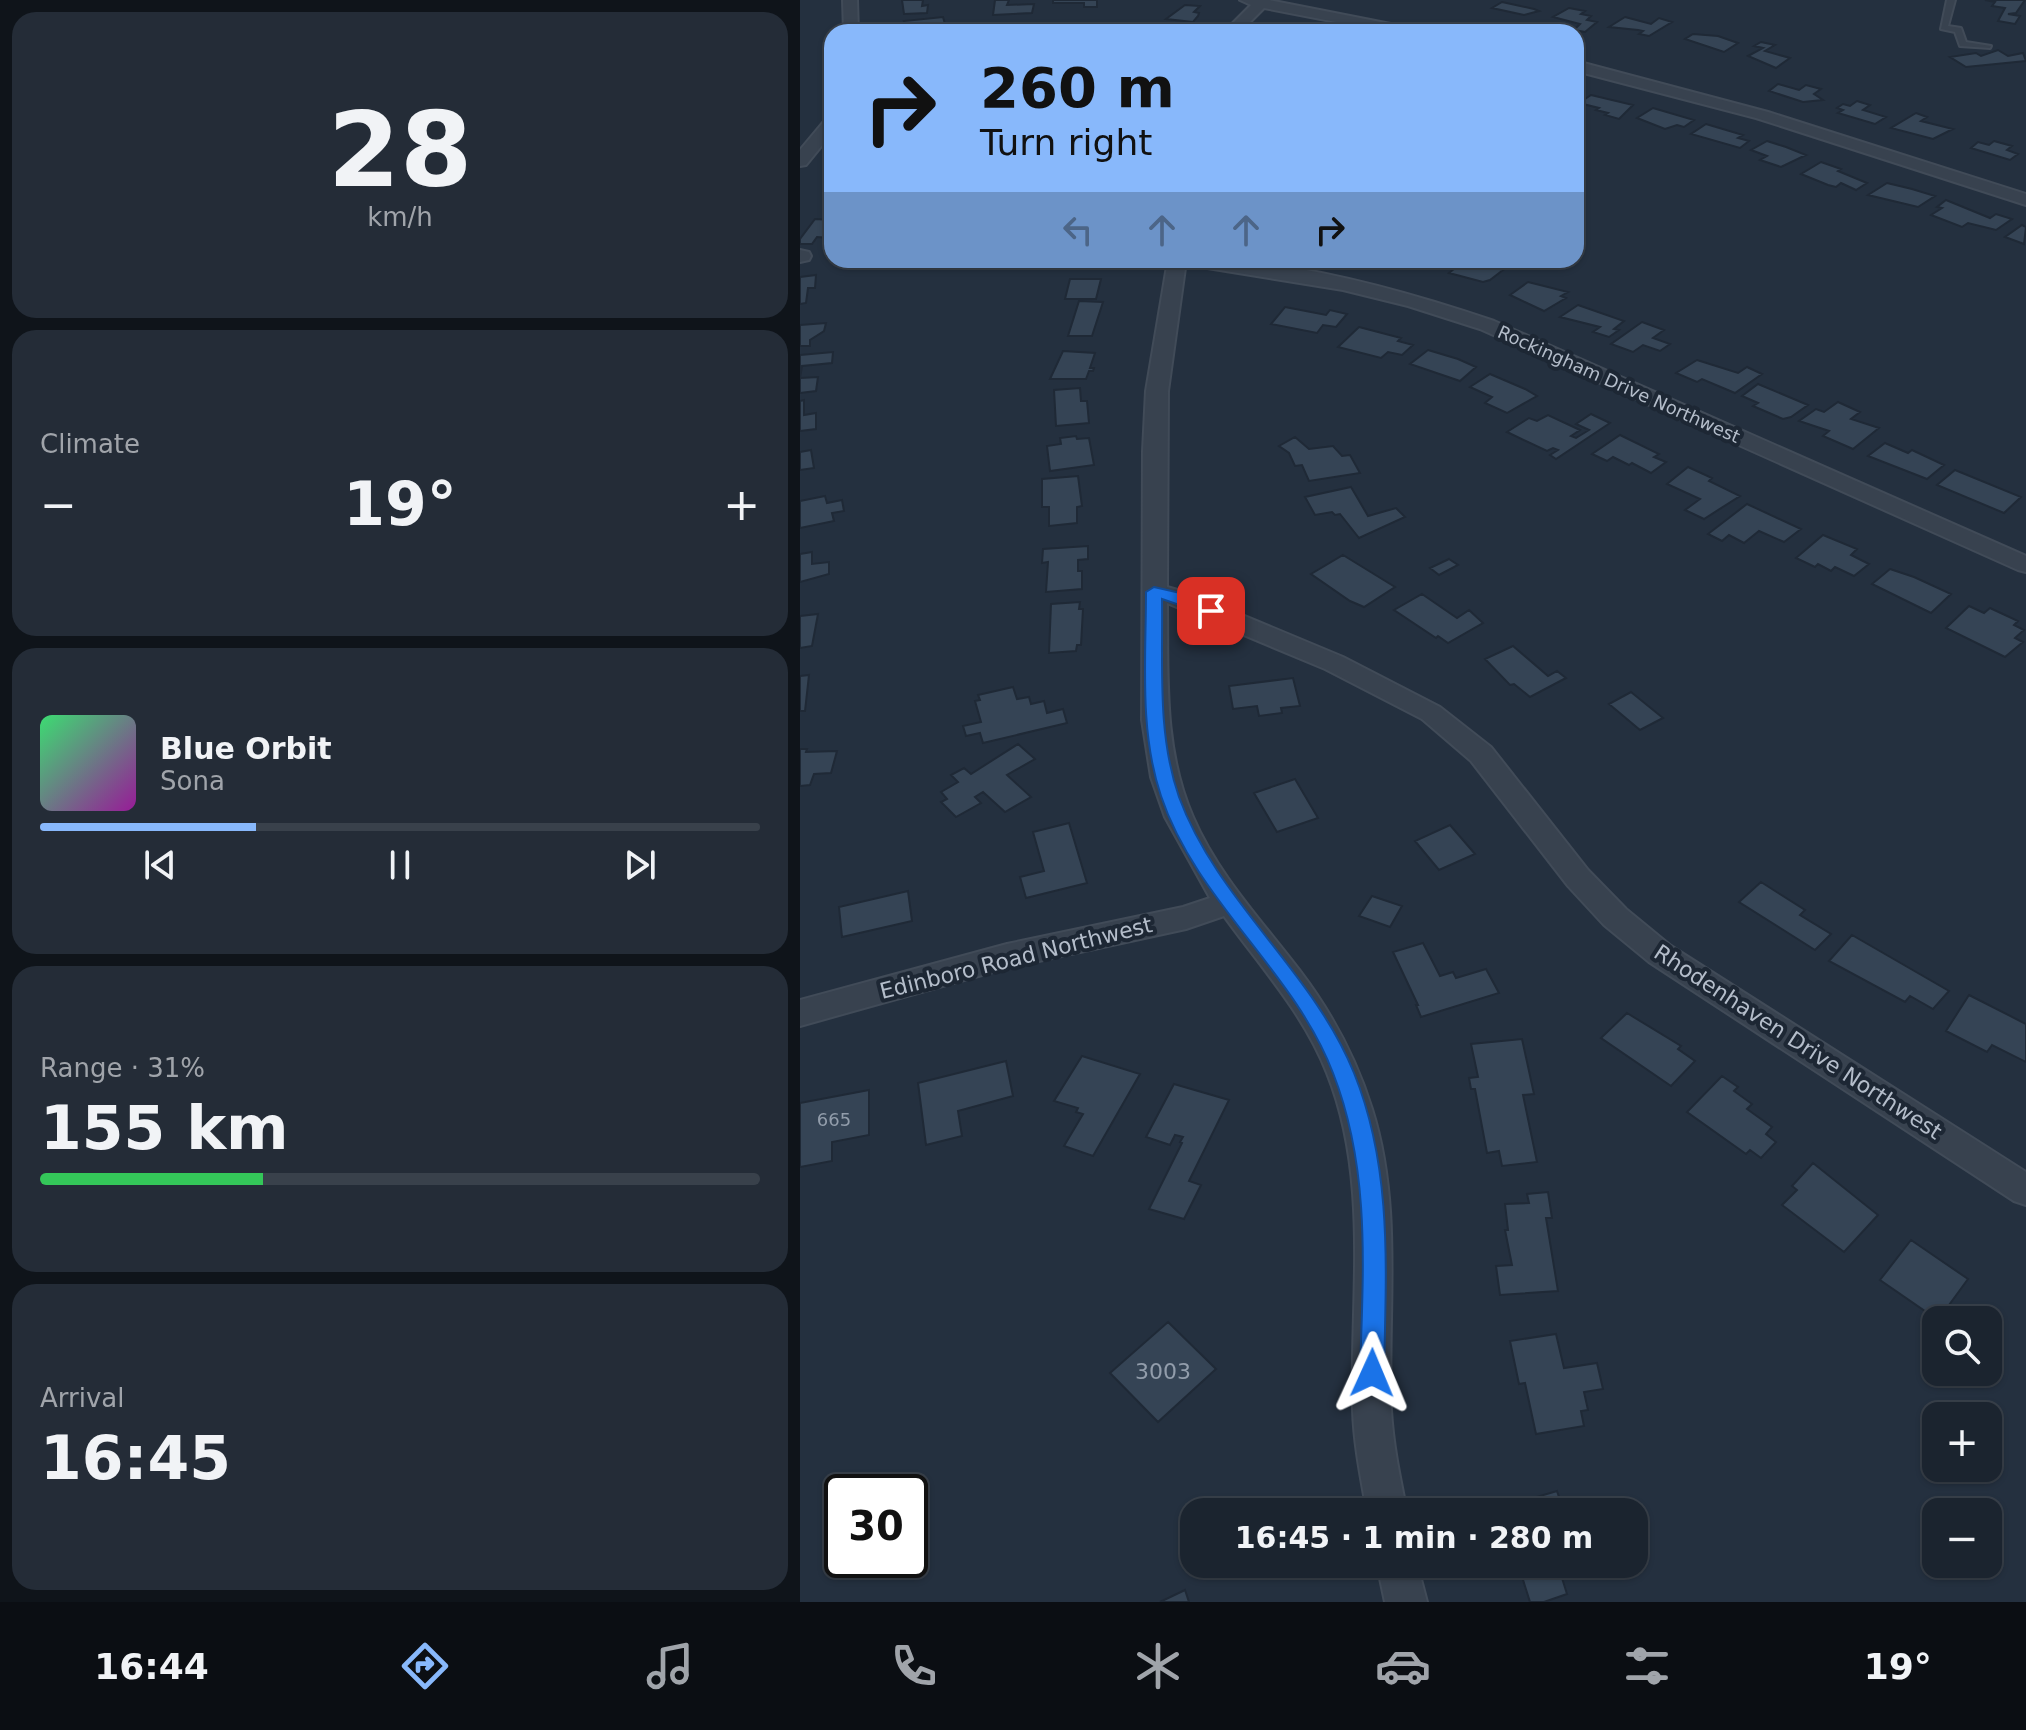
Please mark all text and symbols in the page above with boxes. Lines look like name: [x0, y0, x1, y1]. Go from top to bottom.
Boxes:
text: 260 m: [980, 55, 1175, 120]
icon: right: [848, 56, 952, 160]
text: 28: [328, 89, 472, 211]
text: Turn right: [980, 122, 1152, 163]
text: km/h: [367, 202, 433, 232]
icon: left: [1056, 208, 1100, 252]
icon: ahead: [1140, 208, 1184, 252]
icon: ahead: [1224, 208, 1268, 252]
icon: right: [1308, 208, 1352, 252]
street label: Rockingham Drive Northwest: [1495, 321, 1743, 447]
text: Climate: [40, 429, 140, 459]
text: 19°: [343, 469, 457, 539]
text: −: [40, 479, 77, 530]
text: +: [723, 479, 760, 530]
pin: [1177, 577, 1245, 645]
icon: arrive: [1189, 589, 1233, 633]
text: Blue Orbit: [160, 731, 332, 766]
text: Sona: [160, 766, 225, 796]
icon: previous: [138, 843, 182, 887]
icon: pause: [378, 843, 422, 887]
icon: next: [618, 843, 662, 887]
street label: Edinboro Road Northwest: [877, 912, 1155, 1004]
street label: Rhodenhaven Drive Northwest: [1650, 940, 1947, 1145]
text: Range · 31%: [40, 1053, 205, 1083]
text: 155 km: [40, 1093, 289, 1163]
house number: 665: [817, 1109, 851, 1130]
map controls: [1922, 1306, 2002, 1578]
button: search: [1922, 1306, 2002, 1386]
position arrow: [1330, 1331, 1414, 1415]
house number: 3003: [1135, 1359, 1191, 1384]
text: Arrival: [40, 1383, 124, 1413]
button: +: [1922, 1402, 2002, 1482]
text: 16:45: [40, 1423, 231, 1493]
speed limit sign: 30: [824, 1474, 928, 1578]
button: −: [1922, 1498, 2002, 1578]
text: 16:45 · 1 min · 280 m: [1235, 1520, 1593, 1555]
icon: directions: [397, 1638, 453, 1694]
icon: music: [642, 1638, 698, 1694]
icon: phone: [886, 1638, 942, 1694]
icon: climate: [1130, 1638, 1186, 1694]
icon: car: [1375, 1638, 1431, 1694]
icon: filters: [1619, 1638, 1675, 1694]
text: 16:44: [94, 1646, 209, 1687]
text: 19°: [1864, 1646, 1932, 1687]

